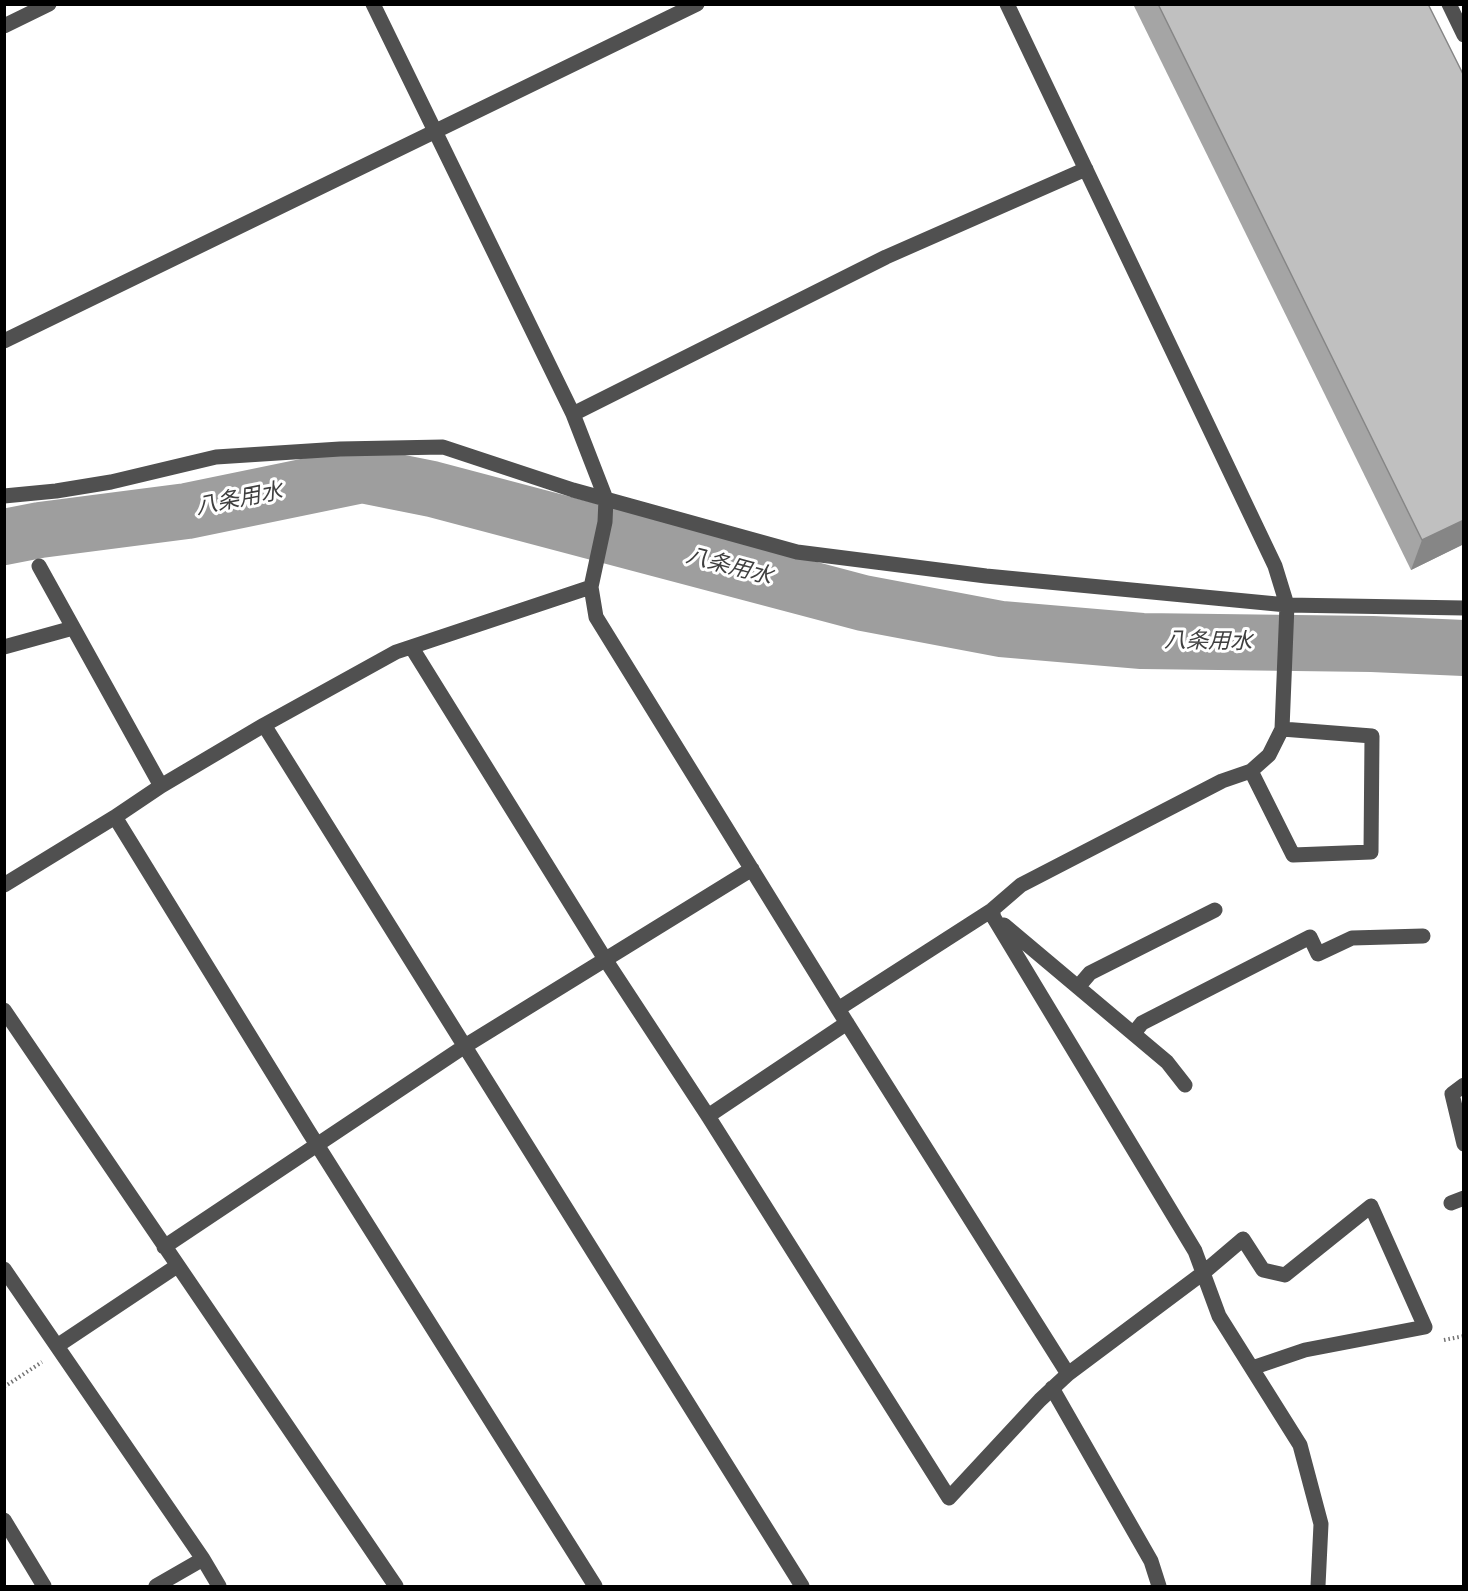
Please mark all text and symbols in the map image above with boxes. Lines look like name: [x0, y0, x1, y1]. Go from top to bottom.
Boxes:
water label: 八条用水: [193, 479, 285, 521]
water label: 八条用水: [683, 543, 775, 591]
water label: 八条用水: [1164, 628, 1252, 656]

